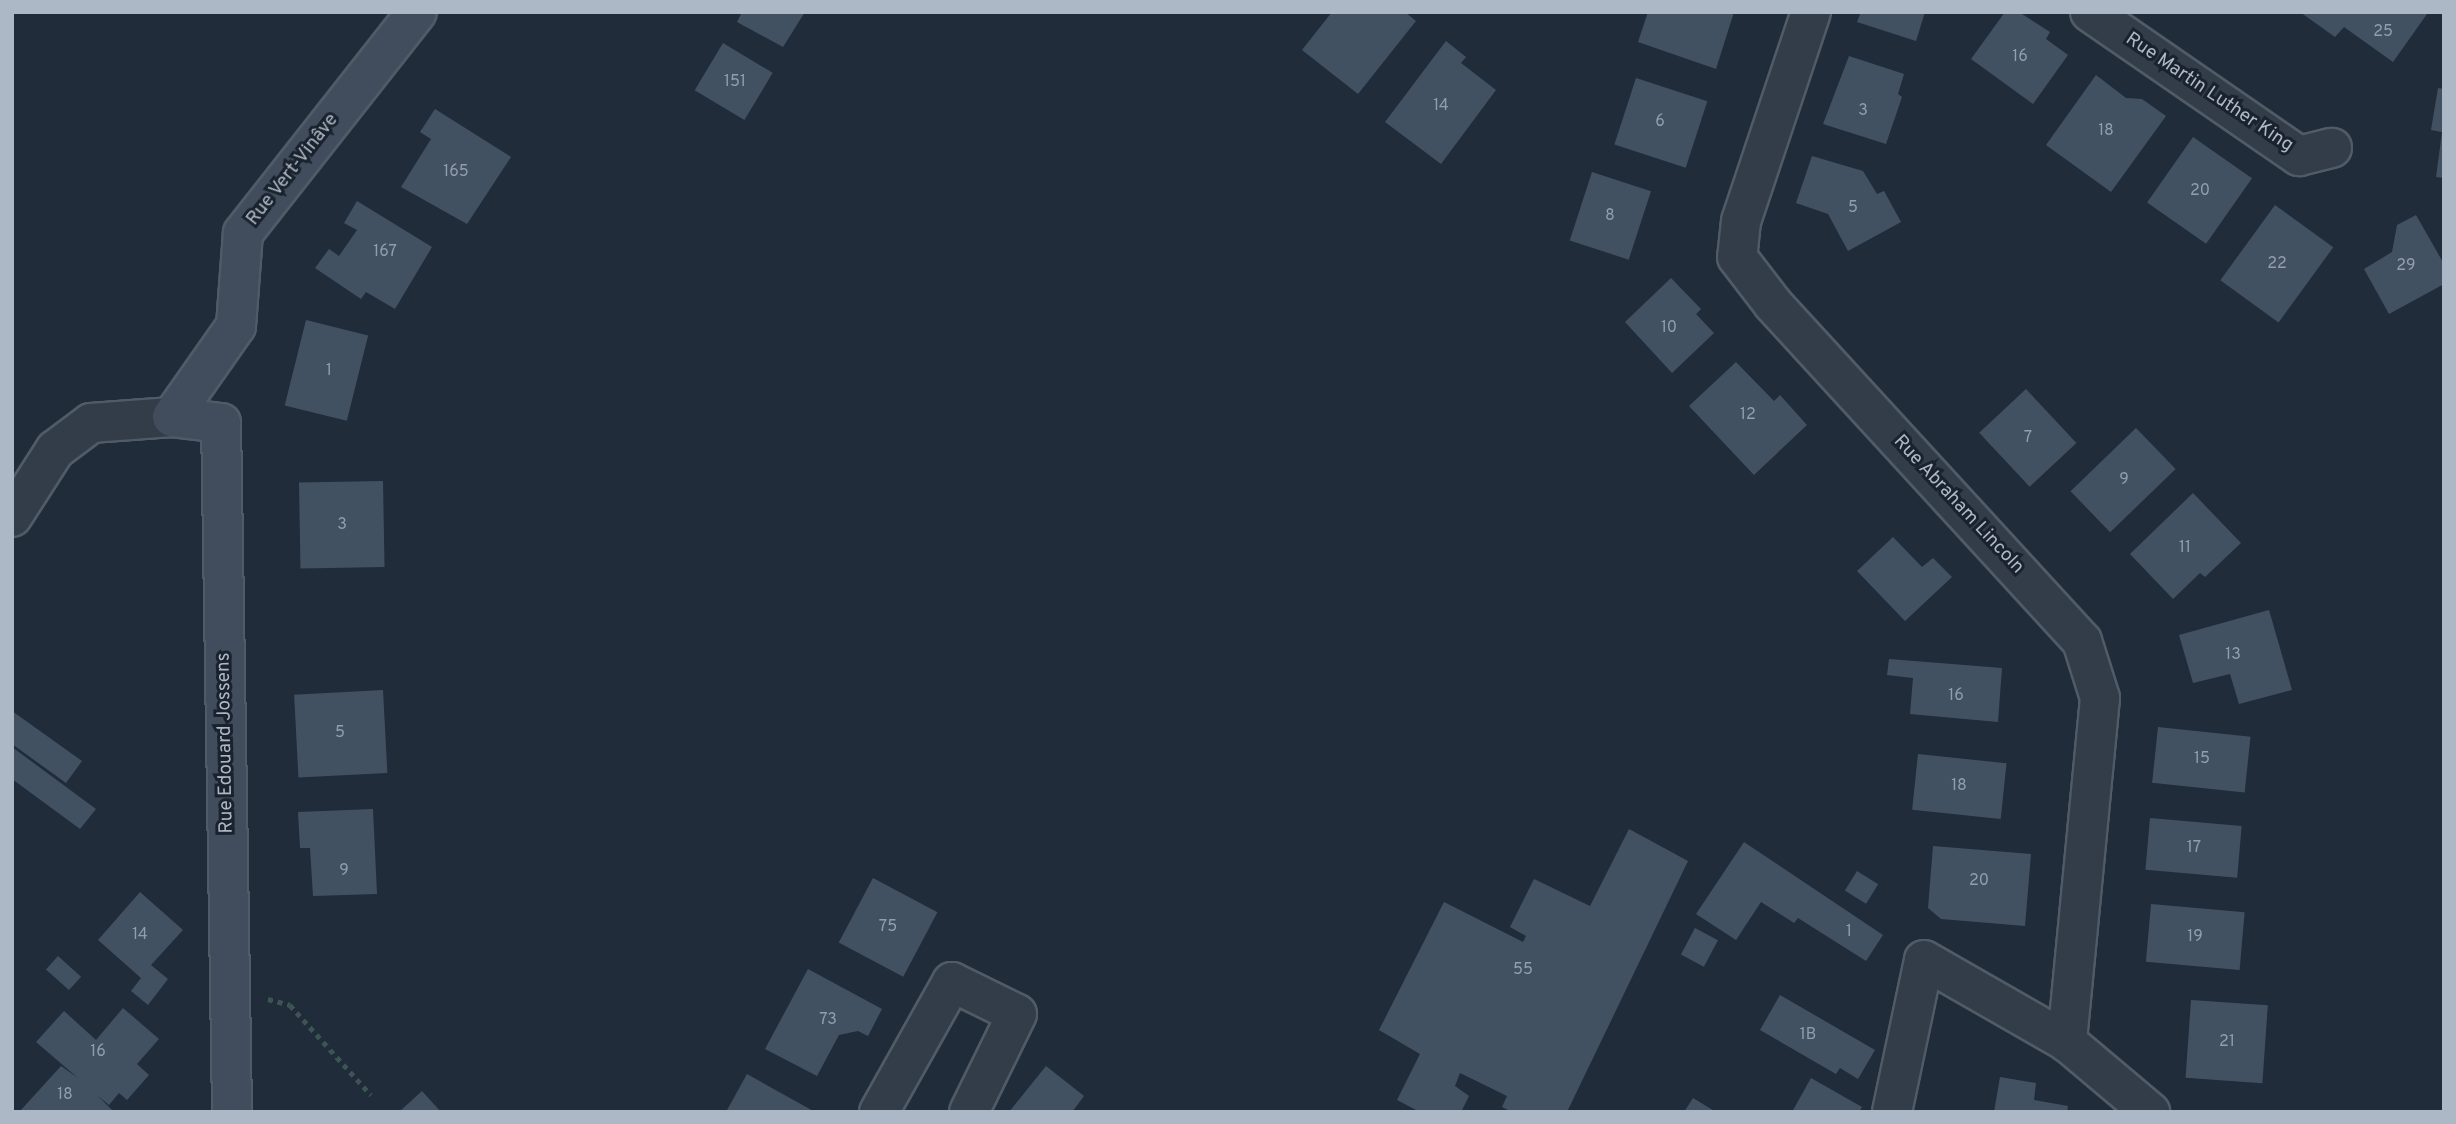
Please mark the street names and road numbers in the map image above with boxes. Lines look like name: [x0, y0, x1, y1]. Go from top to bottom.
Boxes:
street label: Rue Martin Luther King: [2121, 28, 2297, 158]
street label: Rue Vert-Vinâve: [242, 109, 344, 231]
street label: Rue Abraham Lincoln: [1888, 431, 2028, 579]
street label: Rue Edouard Jossens: [213, 652, 239, 834]

